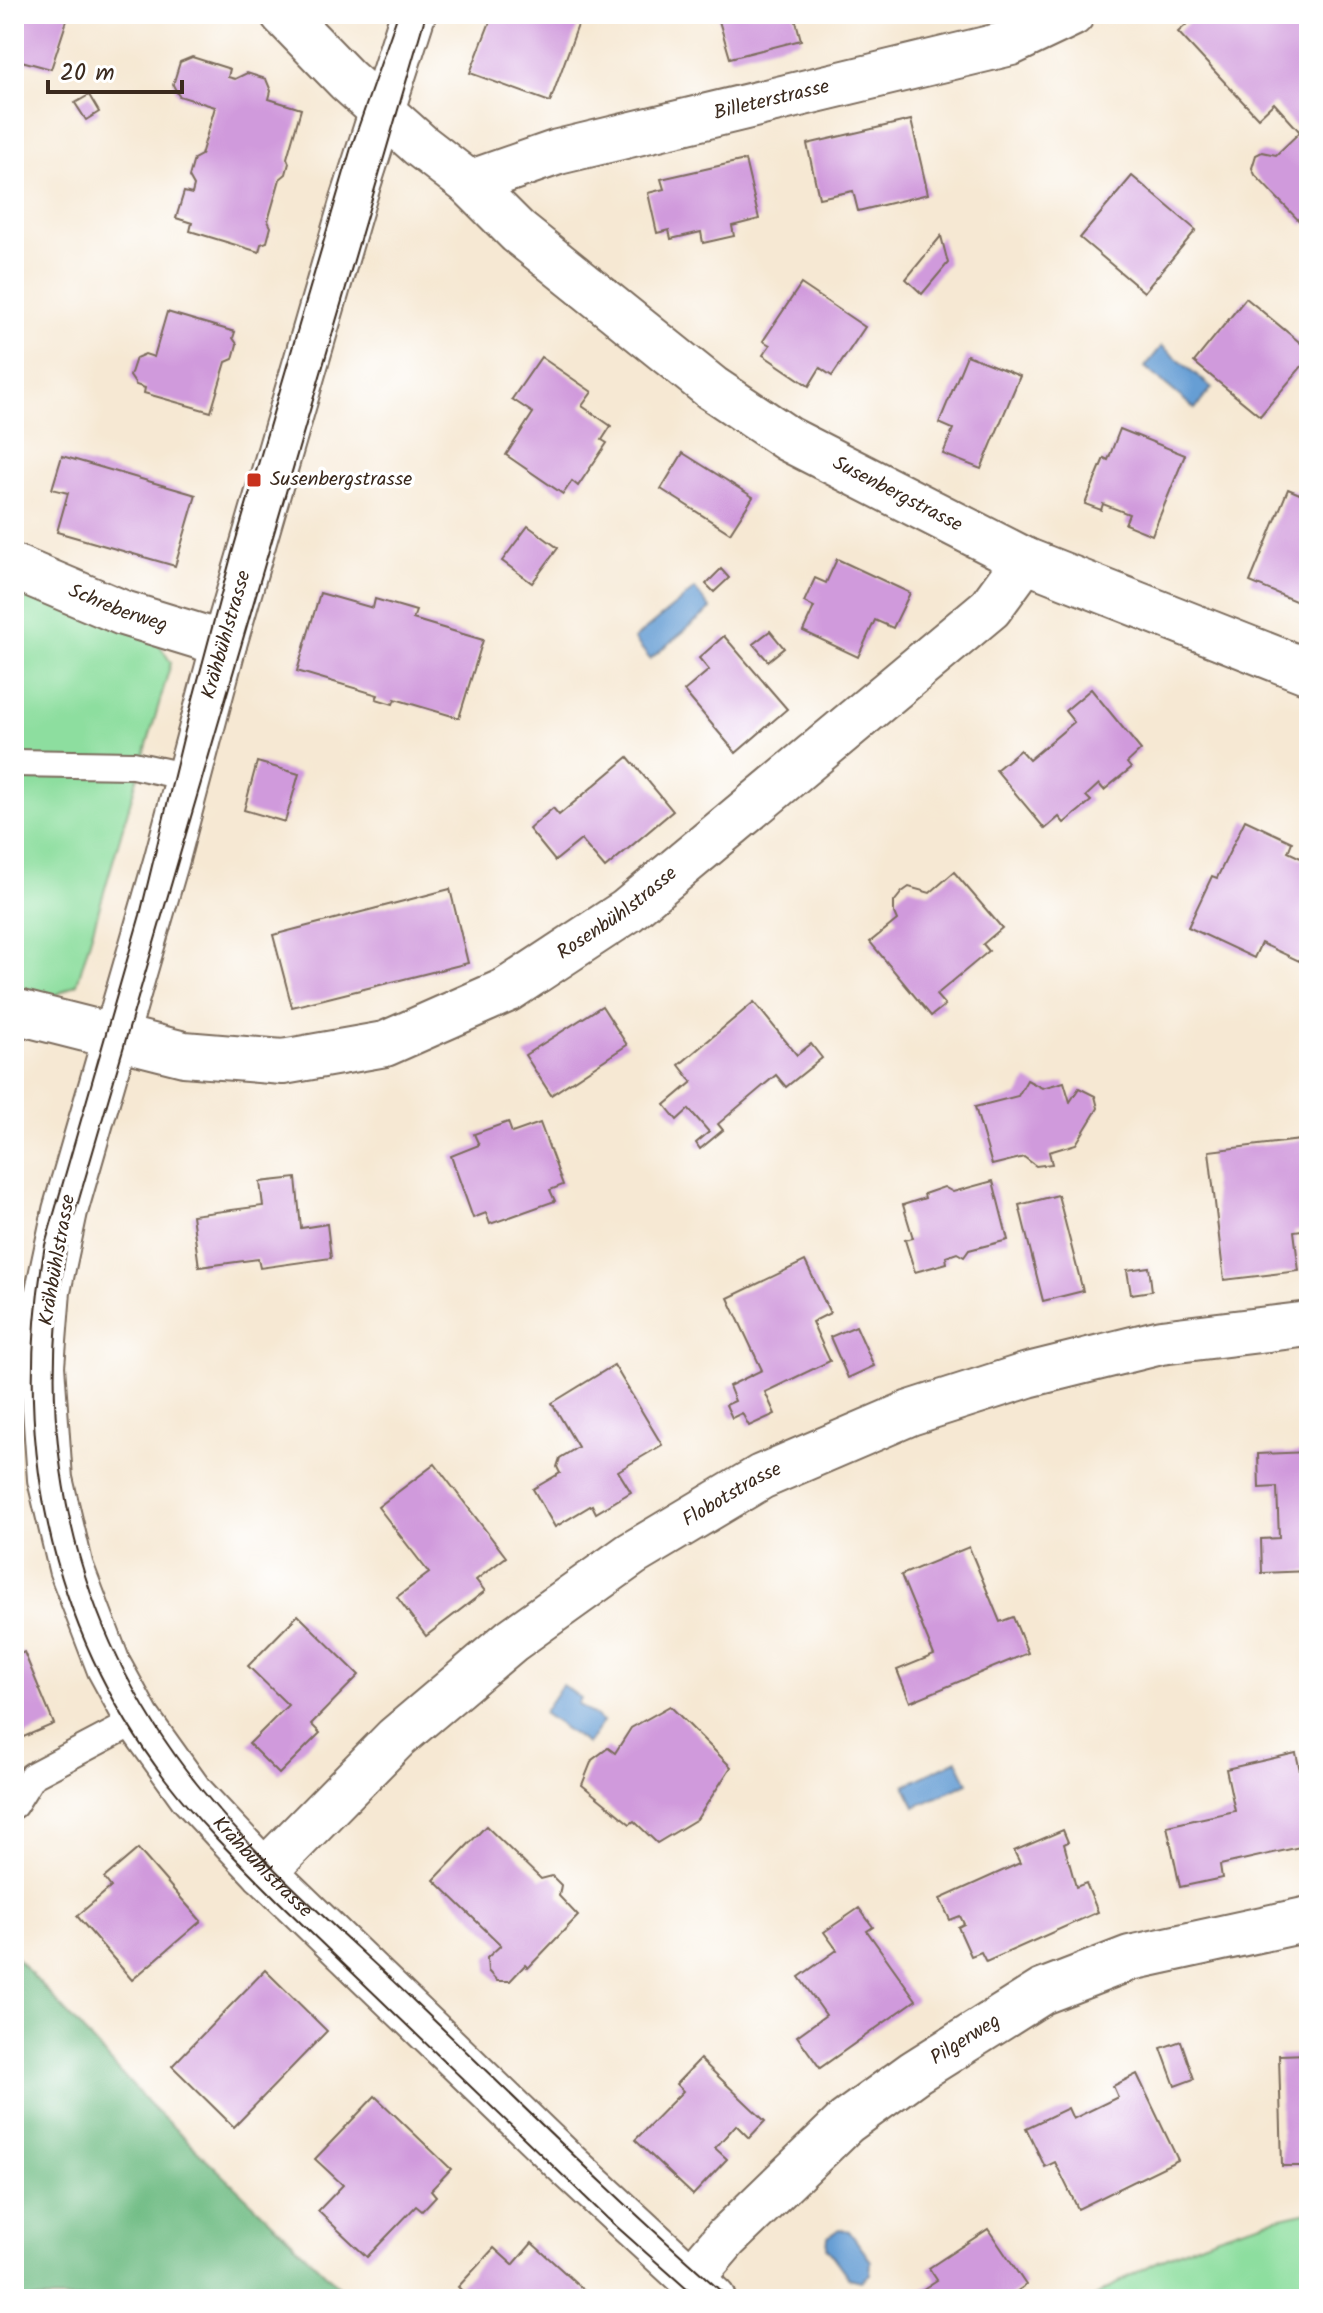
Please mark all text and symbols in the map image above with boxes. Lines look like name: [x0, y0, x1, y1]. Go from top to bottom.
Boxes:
scale bar: [48, 44, 182, 94]
text: 20 m: [60, 54, 115, 93]
street label: Billeterstrasse: [711, 71, 833, 130]
street label: Susenbergstrasse: [826, 448, 968, 541]
place label: Susenbergstrasse: [270, 464, 412, 496]
marker: Susenbergstrasse: [245, 471, 263, 489]
street label: Krähbühlstrasse: [193, 567, 261, 703]
street label: Schreberweg: [63, 576, 171, 642]
street label: Rosenbühlstrasse: [551, 859, 685, 969]
street label: Krähbühlstrasse: [31, 1192, 85, 1328]
street label: Flobotstrasse: [676, 1454, 787, 1536]
street label: Krähbühlstrasse: [204, 1809, 319, 1926]
street label: Pilgerweg: [924, 2006, 1007, 2074]

